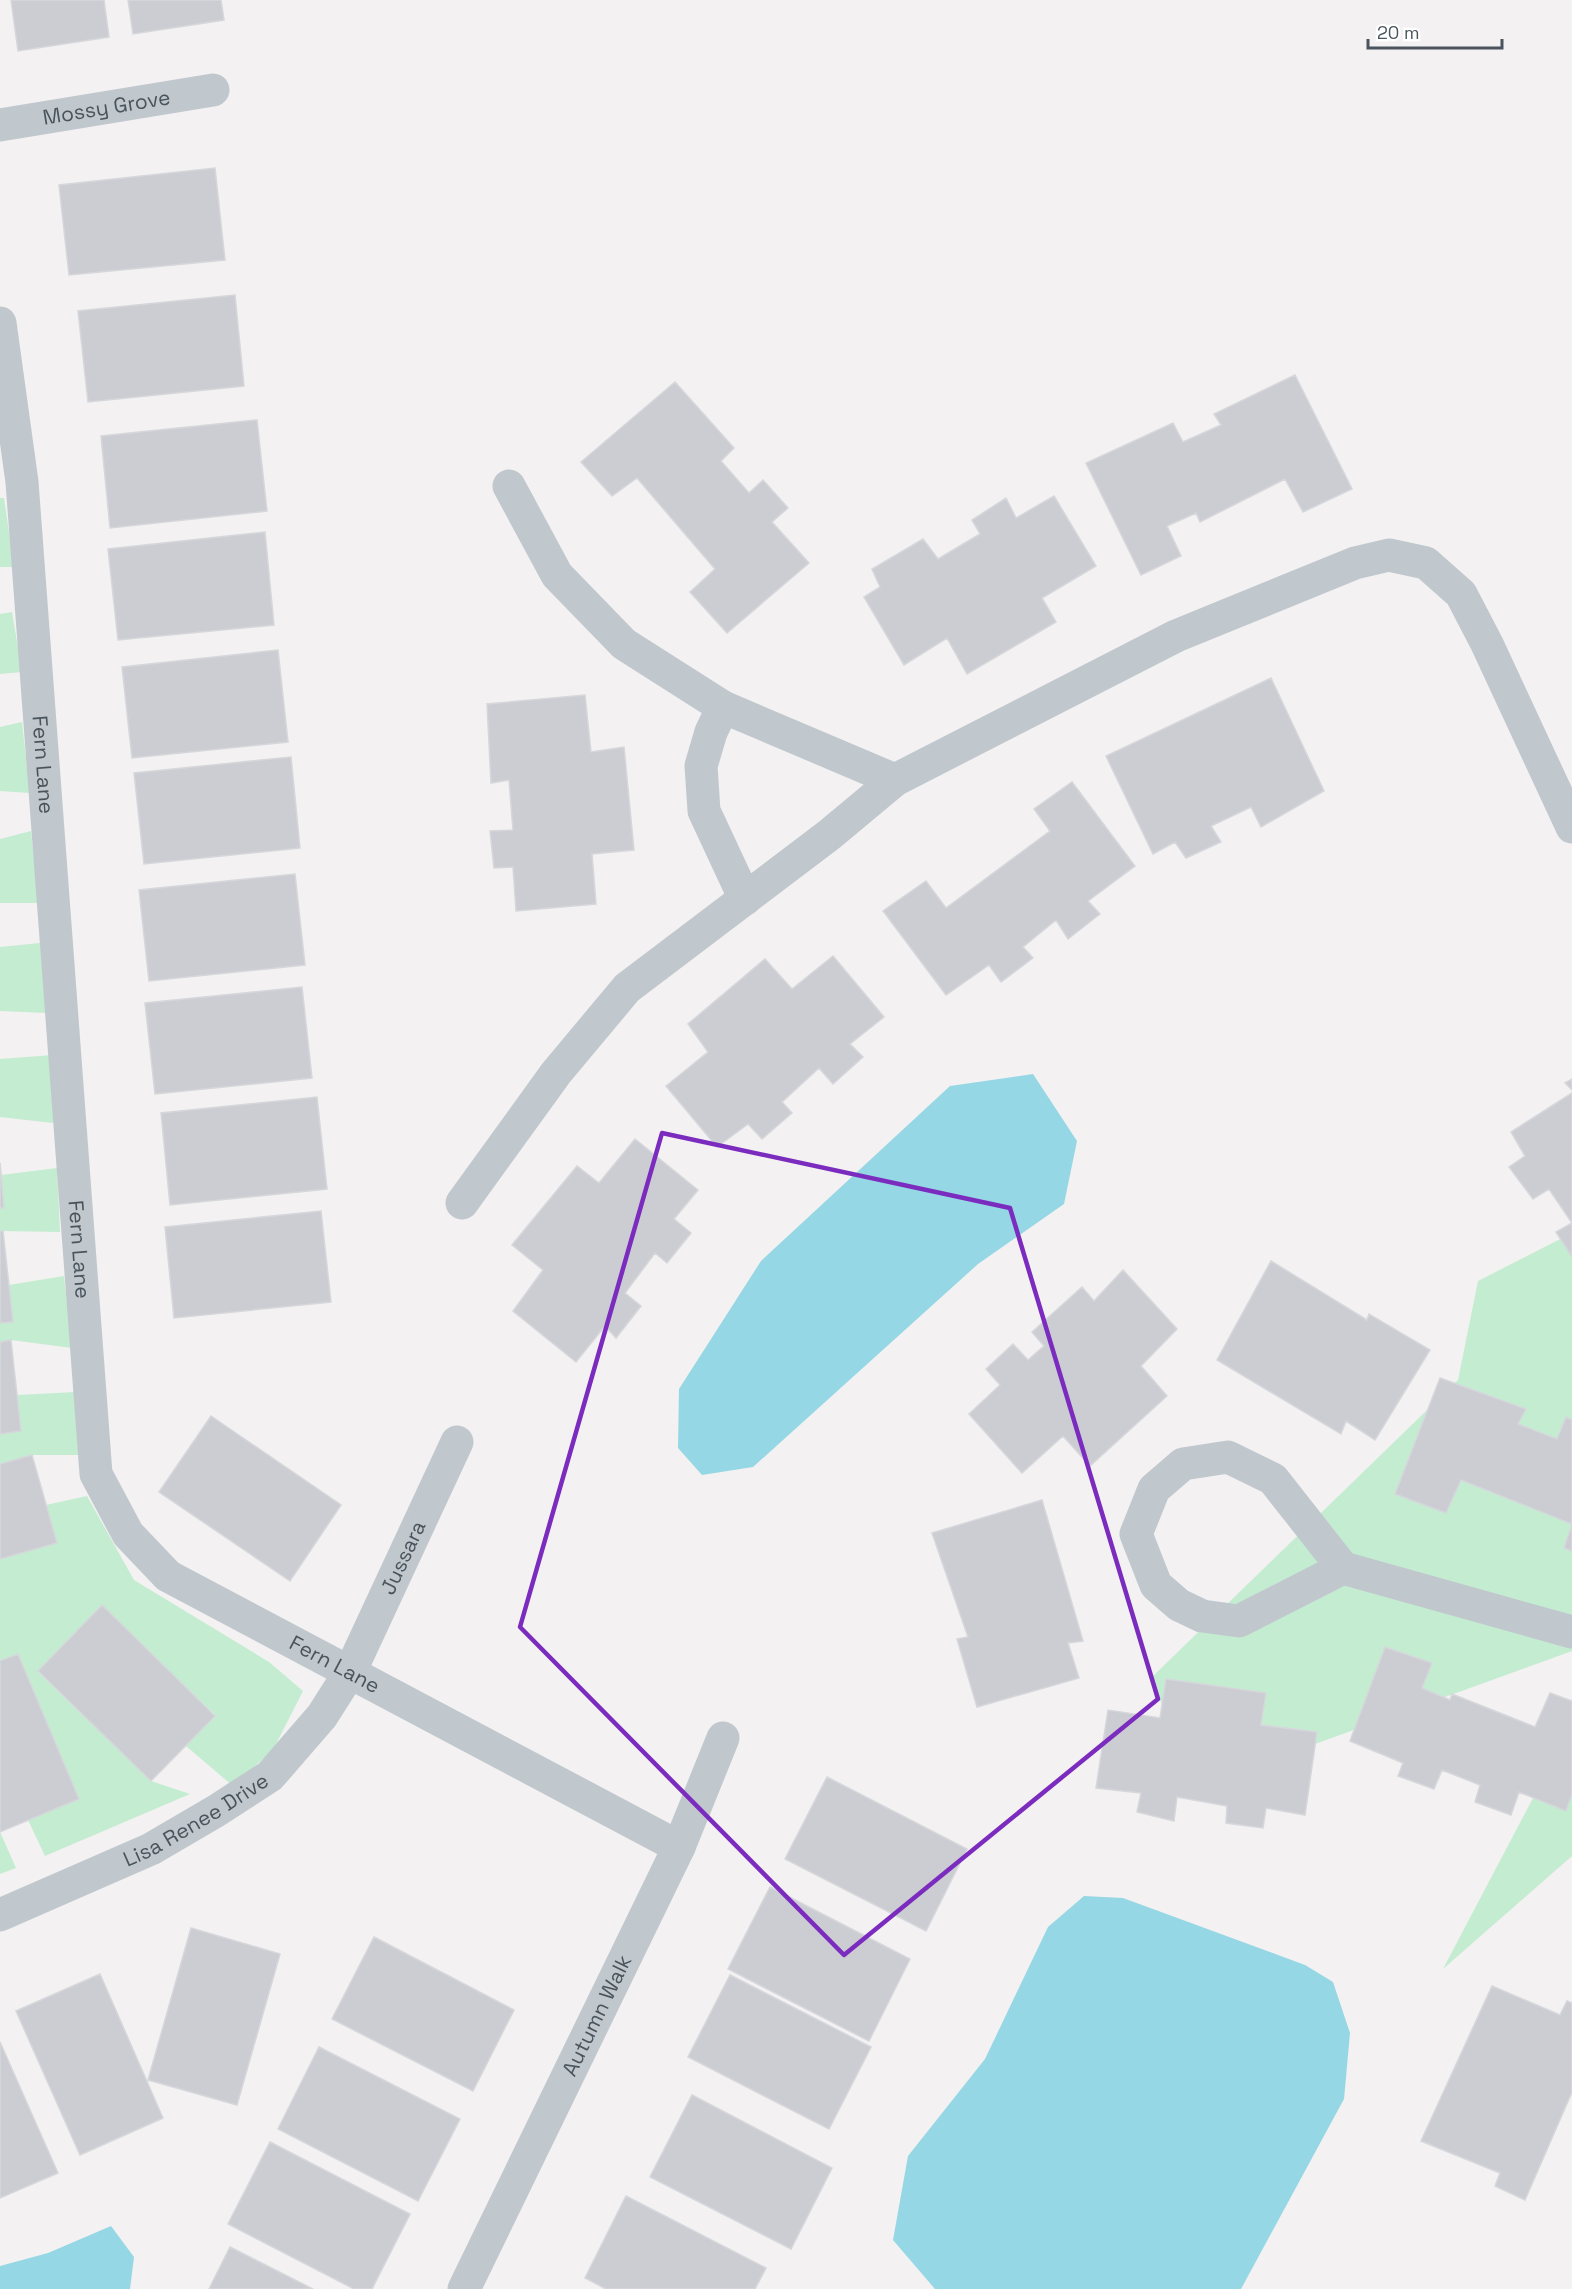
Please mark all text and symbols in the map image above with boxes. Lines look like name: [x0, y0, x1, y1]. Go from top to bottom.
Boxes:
scale bar: [1368, 12, 1502, 50]
text: 20 m: [1377, 21, 1420, 44]
street label: Mossy Grove: [41, 83, 172, 131]
street label: Fern Lane: [26, 714, 61, 815]
street label: Fern Lane: [63, 1199, 97, 1300]
street label: Jussara: [374, 1516, 432, 1599]
street label: Fern Lane: [285, 1629, 385, 1699]
street label: Lisa Renee Drive: [119, 1767, 273, 1873]
street label: Autumn Walk: [556, 1950, 637, 2080]

